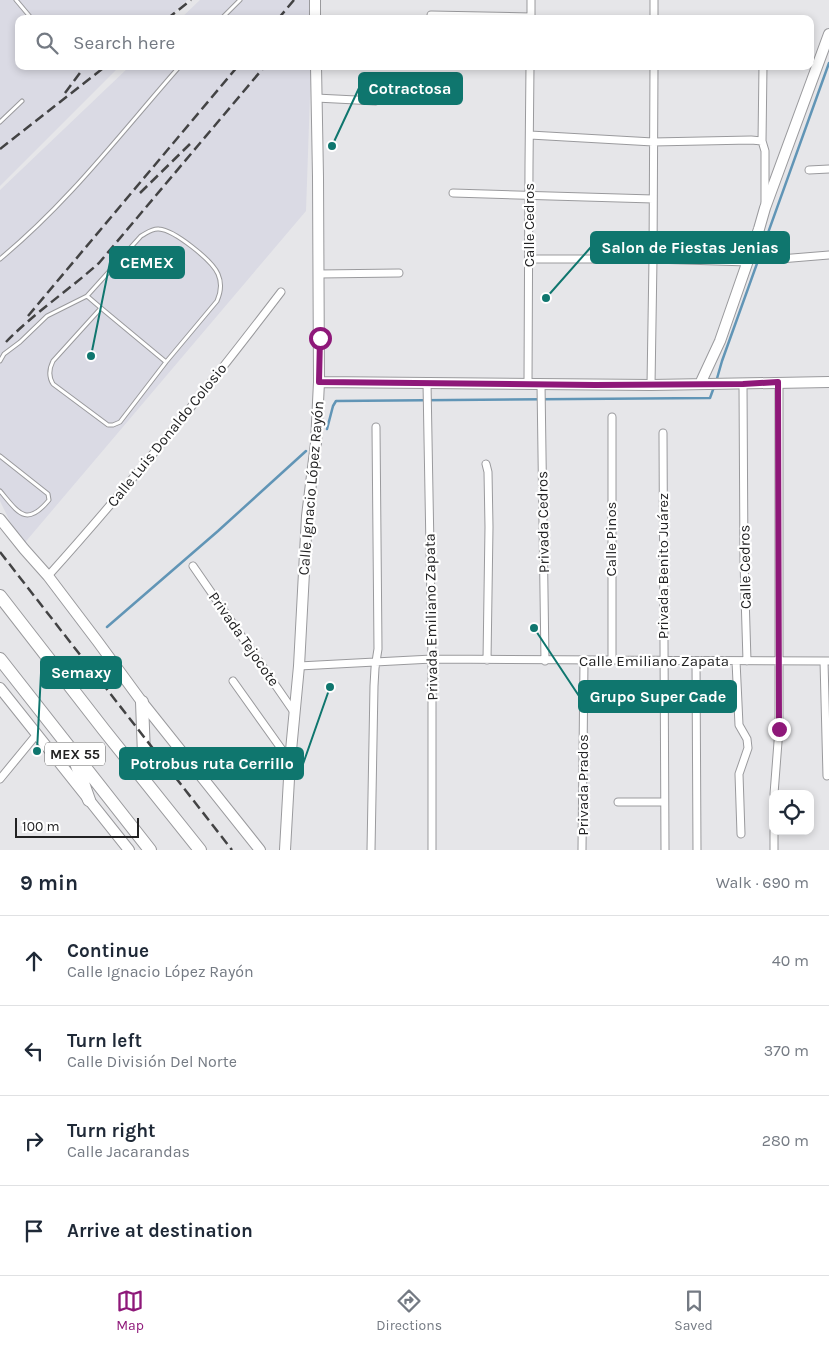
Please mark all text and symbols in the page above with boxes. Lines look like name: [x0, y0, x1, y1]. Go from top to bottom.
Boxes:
search box: [15, 15, 814, 70]
icon: search: [33, 29, 61, 57]
text: Search here: [73, 32, 175, 54]
callout: Cotractosa: [359, 73, 462, 104]
text: Cotractosa: [369, 79, 451, 98]
street label: Calle Cedros: [520, 183, 538, 267]
callout: Salon de Fiestas Jenias: [591, 232, 789, 263]
text: Salon de Fiestas Jenias: [601, 238, 779, 257]
callout: CEMEX: [110, 247, 184, 278]
text: CEMEX: [120, 253, 174, 272]
route start: [309, 327, 332, 350]
street label: Calle Luis Donaldo Colosio: [103, 359, 231, 511]
street label: Calle Ignacio López Rayón: [294, 400, 328, 576]
street label: Privada Cedros: [533, 471, 553, 573]
street label: Privada Benito Juárez: [654, 493, 672, 639]
street label: Calle Pinos: [602, 501, 620, 577]
street label: Calle Cedros: [735, 525, 755, 609]
street label: Privada Emiliano Zapata: [421, 533, 441, 701]
street label: Privada Tejocote: [205, 588, 283, 690]
street label: Calle Emiliano Zapata: [579, 652, 729, 670]
callout: Semaxy: [41, 657, 121, 688]
text: Semaxy: [51, 663, 111, 682]
callout: Grupo Super Cade: [579, 681, 736, 712]
text: Grupo Super Cade: [590, 687, 726, 706]
route end: [768, 718, 791, 741]
street label: Privada Prados: [574, 734, 592, 836]
road number: MEX 55: [45, 742, 105, 766]
callout: Potrobus ruta Cerrillo: [120, 748, 303, 779]
text: Potrobus ruta Cerrillo: [130, 754, 294, 773]
map controls: [769, 790, 814, 835]
button: locate: [769, 790, 814, 835]
scale bar: [15, 815, 139, 838]
text: 100 m: [22, 818, 60, 835]
text: 9 min: [20, 871, 78, 895]
text: Walk · 690 m: [716, 873, 809, 892]
text: Continue: [67, 940, 149, 962]
icon: ahead: [20, 947, 48, 975]
text: 40 m: [772, 951, 809, 970]
text: Calle Ignacio López Rayón: [67, 962, 254, 981]
text: Turn left: [67, 1030, 142, 1052]
icon: left: [20, 1037, 48, 1065]
text: 370 m: [764, 1041, 809, 1060]
text: Calle División Del Norte: [67, 1052, 237, 1071]
text: Turn right: [67, 1120, 156, 1142]
icon: right: [20, 1127, 48, 1155]
text: 280 m: [762, 1131, 809, 1150]
text: Calle Jacarandas: [67, 1142, 190, 1161]
icon: arrive: [20, 1217, 48, 1245]
text: Arrive at destination: [67, 1220, 253, 1242]
tab: Map: [116, 1287, 144, 1334]
tab: Directions: [376, 1287, 442, 1334]
tab: Saved: [674, 1287, 713, 1334]

